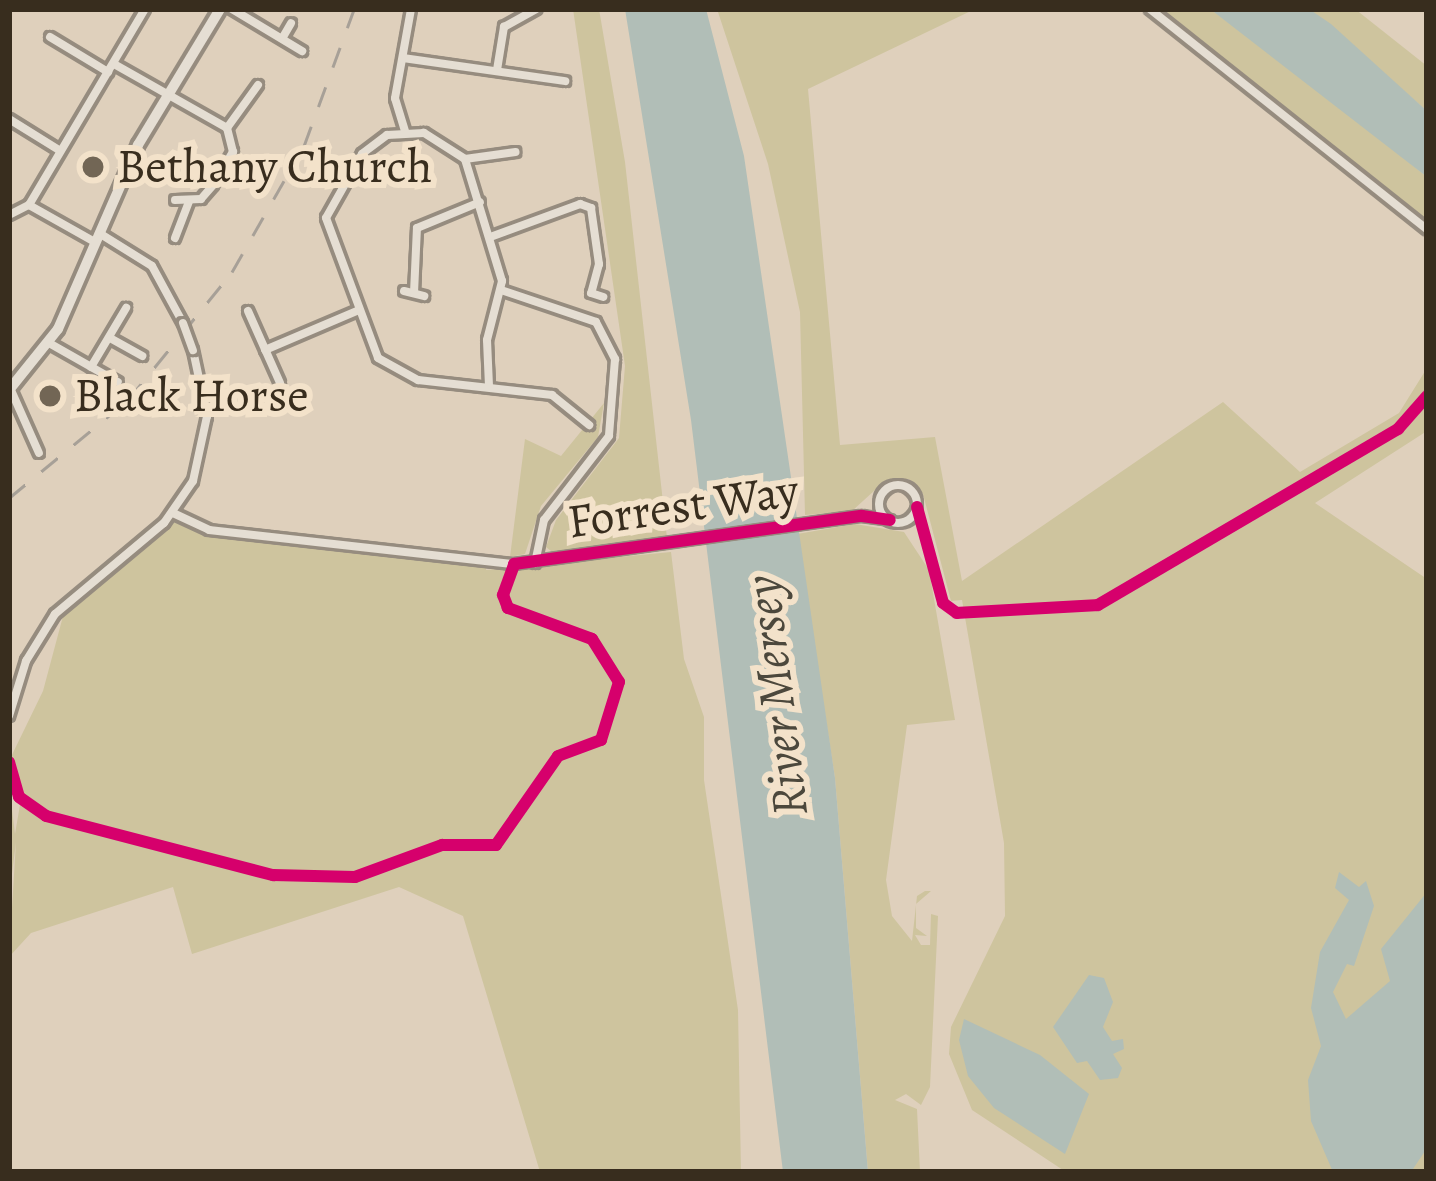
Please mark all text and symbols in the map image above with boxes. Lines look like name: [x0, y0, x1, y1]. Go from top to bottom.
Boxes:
place label: Bethany Church: [117, 138, 432, 196]
marker: Bethany Church: [80, 154, 106, 180]
place label: Black Horse: [74, 367, 309, 425]
marker: Black Horse: [37, 383, 63, 409]
street label: Forrest Way: [564, 461, 802, 551]
water label: River Mersey: [731, 572, 821, 820]

